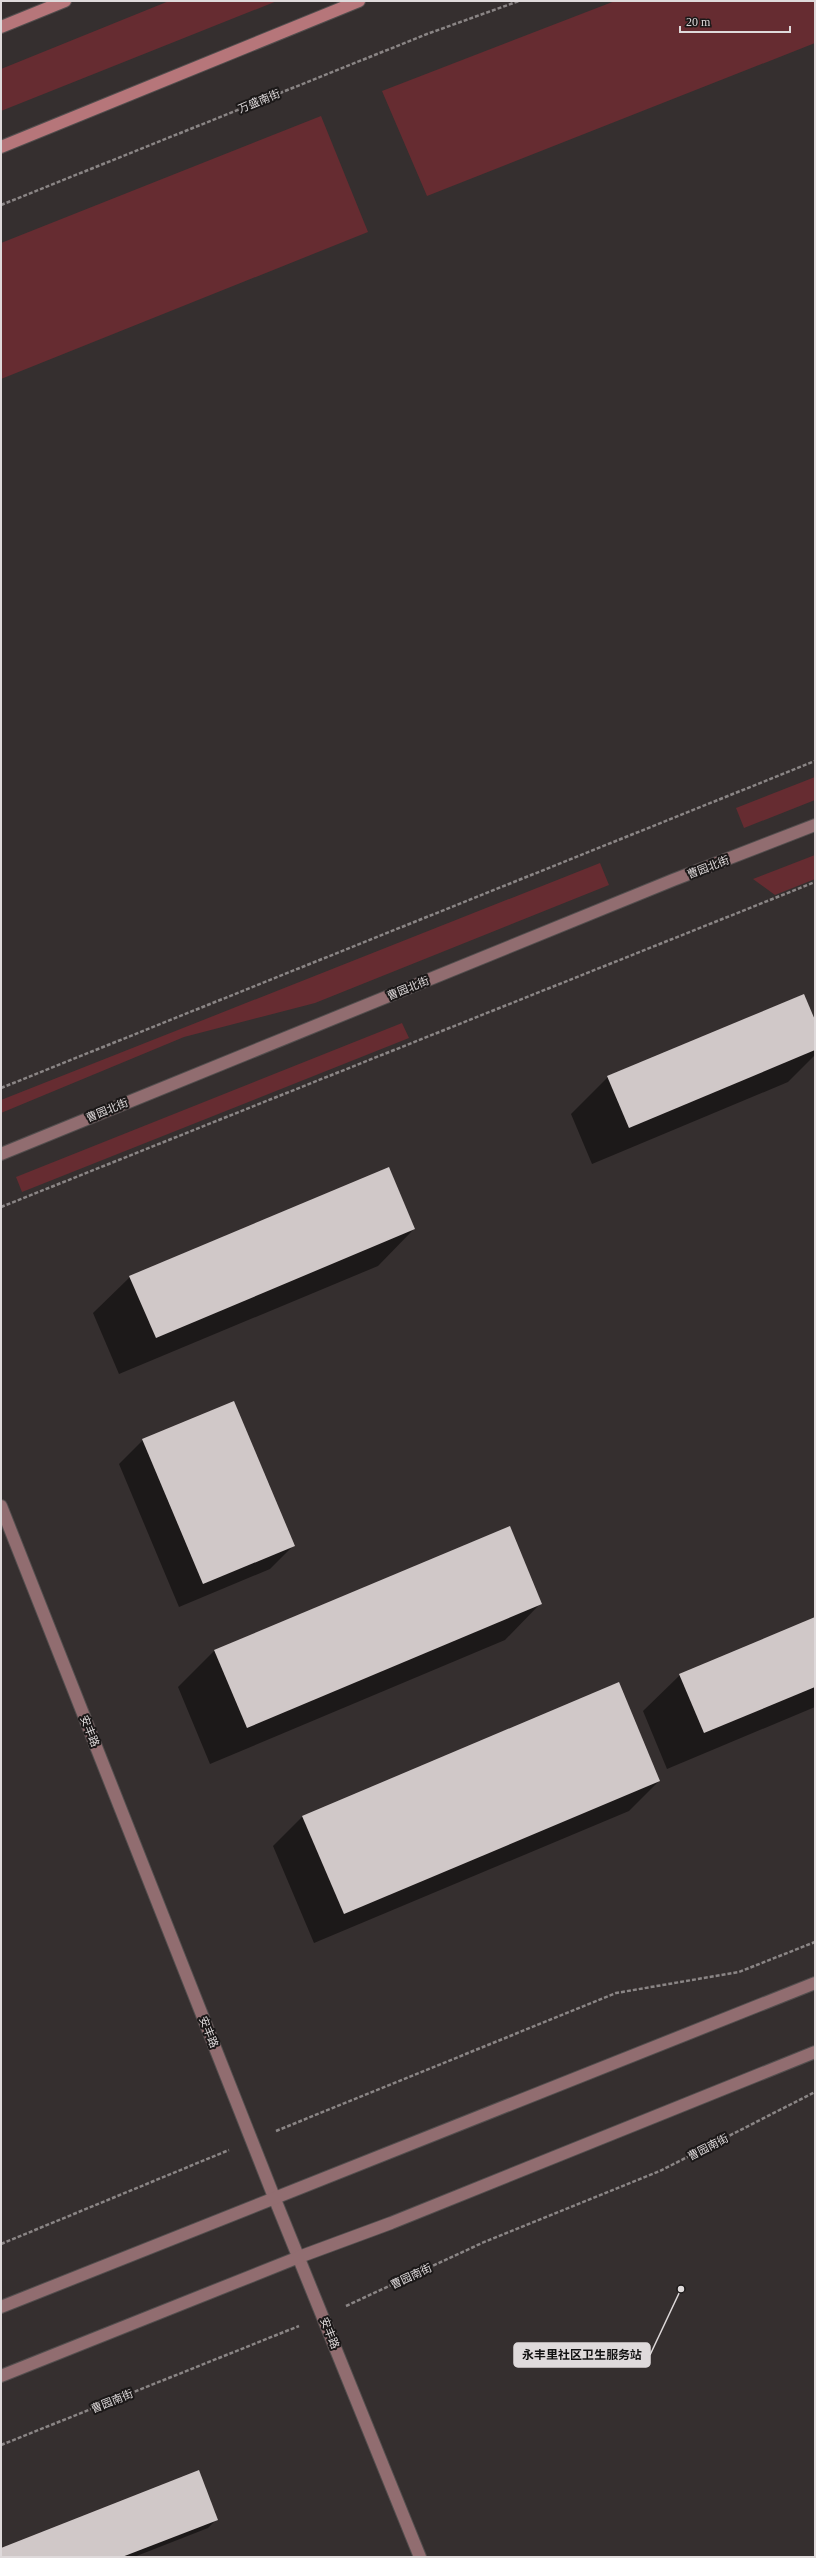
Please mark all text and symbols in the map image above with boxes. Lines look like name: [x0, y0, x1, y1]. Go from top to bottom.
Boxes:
scale bar: [680, 8, 790, 34]
text: 20 m: [686, 15, 711, 29]
street label: 万盛南街: [236, 87, 282, 115]
street label: 曹园北街: [685, 854, 731, 880]
street label: 曹园北街: [385, 974, 431, 1002]
street label: 曹园北街: [84, 1096, 130, 1124]
street label: 安丰路: [78, 1713, 102, 1749]
street label: 安丰路: [197, 2014, 221, 2050]
street label: 曹园南街: [686, 2132, 730, 2162]
street label: 曹园南街: [389, 2261, 433, 2291]
street label: 安丰路: [318, 2315, 342, 2351]
callout: 永丰里社区卫生服务站: [514, 2343, 650, 2367]
text: 永丰里社区卫生服务站: [522, 2348, 642, 2362]
street label: 曹园南街: [89, 2387, 135, 2415]

